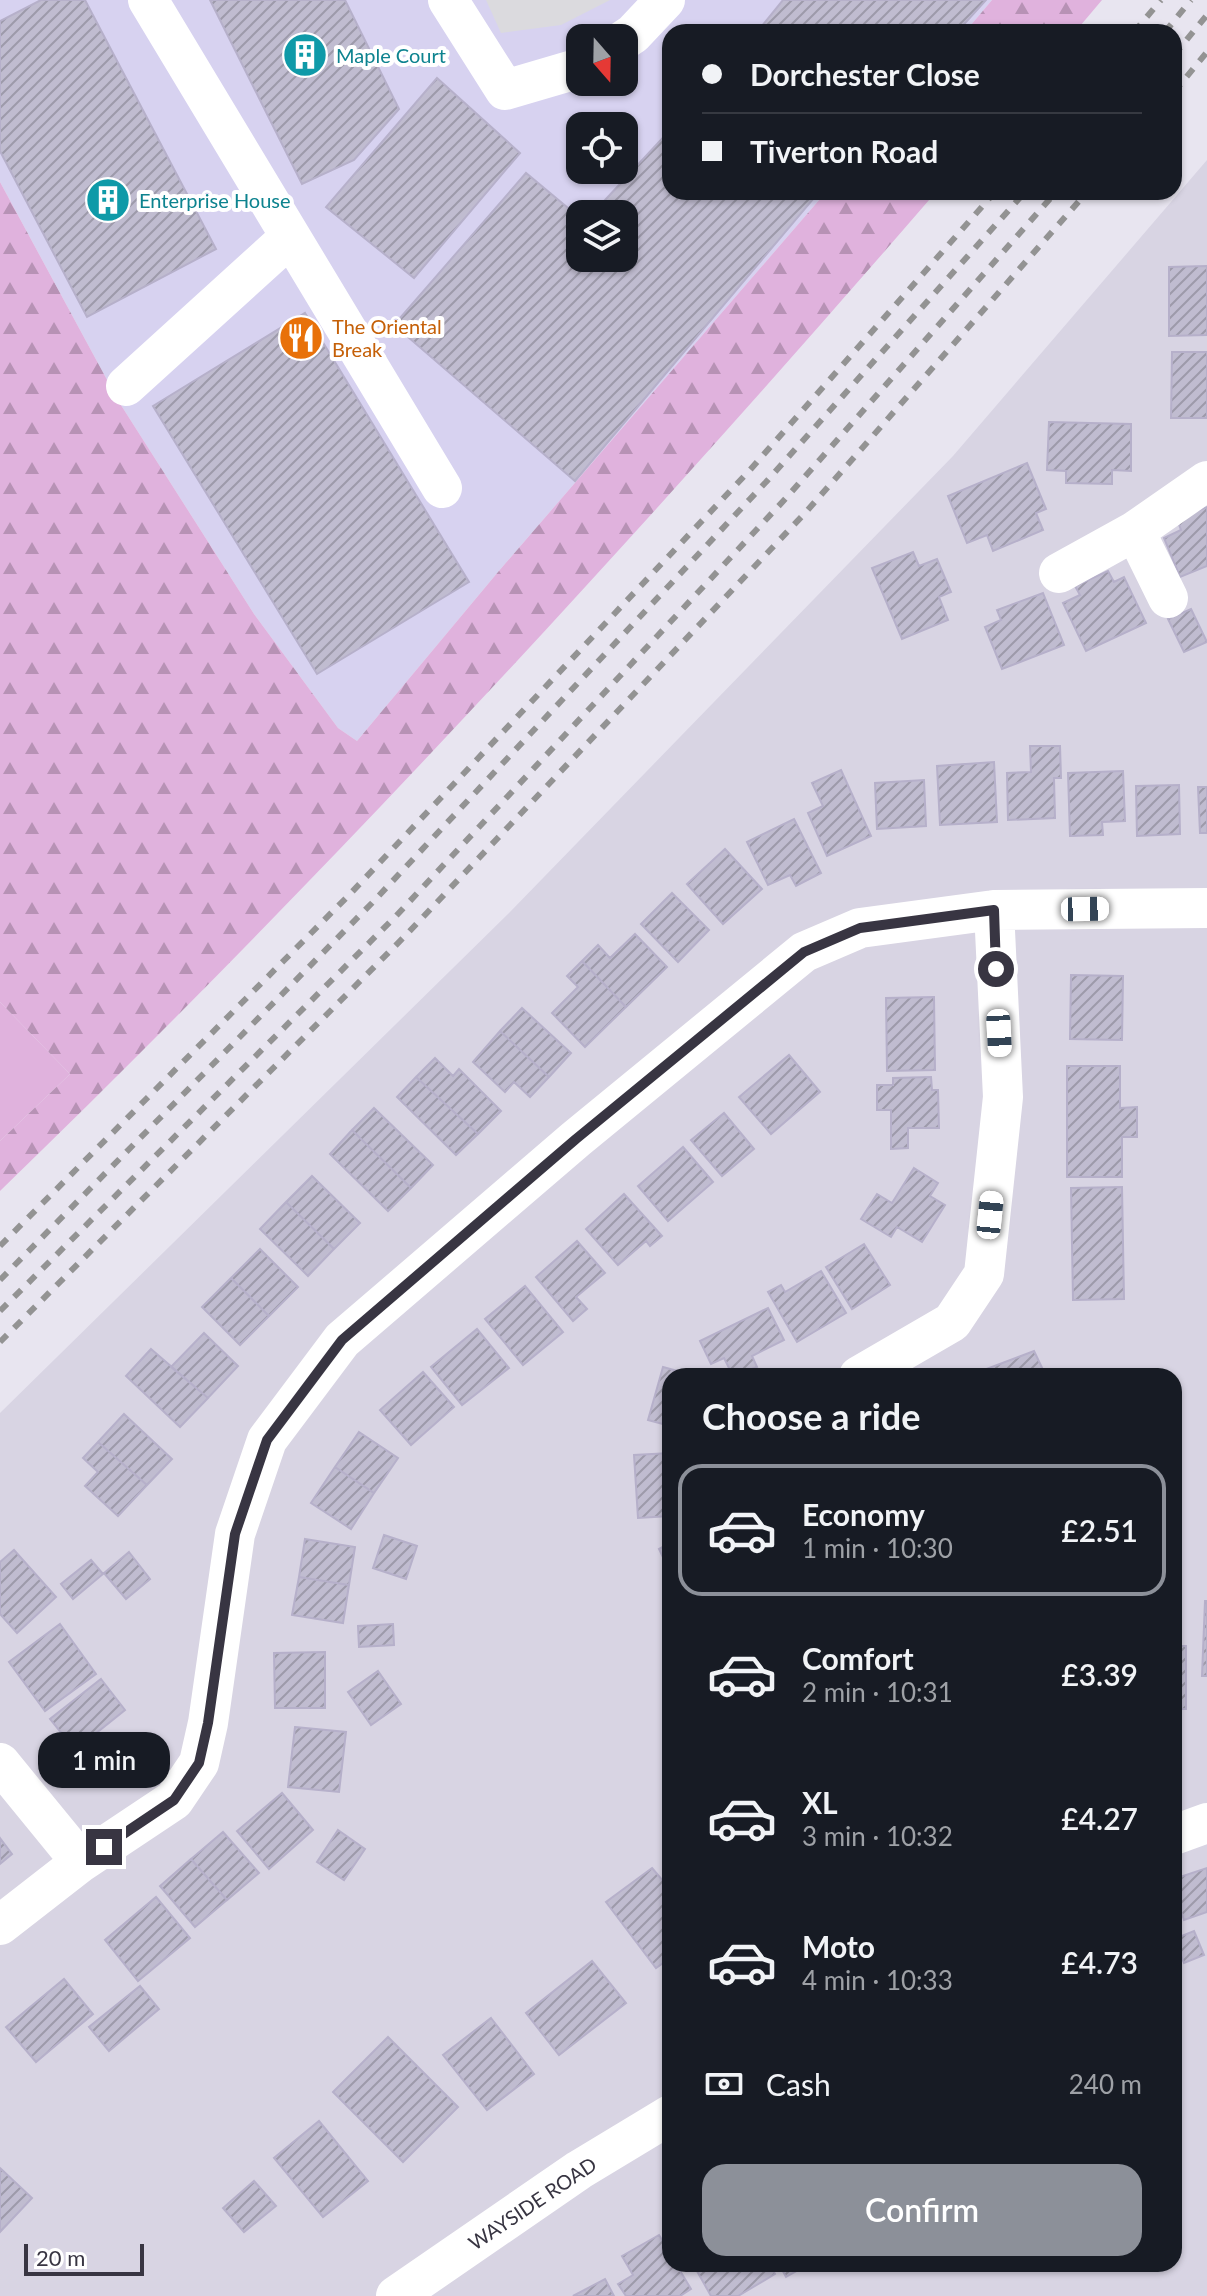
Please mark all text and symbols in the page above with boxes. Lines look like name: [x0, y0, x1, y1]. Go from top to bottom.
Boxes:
north arrow: [566, 24, 638, 96]
map controls: [566, 24, 638, 272]
building icon: Maple Court: [281, 31, 329, 79]
place label: Maple Court: [336, 43, 446, 67]
text: Dorchester Close: [750, 56, 980, 92]
button: locate: [566, 112, 638, 184]
text: Tiverton Road: [750, 133, 938, 169]
building icon: Enterprise House: [84, 176, 132, 224]
place label: Enterprise House: [139, 188, 291, 212]
button: layers: [566, 200, 638, 272]
restaurant icon: The Oriental Break: [277, 314, 325, 362]
place label: The Oriental Break: [332, 314, 442, 361]
car: [1061, 897, 1109, 921]
route start: [978, 951, 1014, 987]
car: [986, 1008, 1012, 1058]
car: [976, 1190, 1004, 1240]
text: Choose a ride: [702, 1394, 921, 1438]
icon: car: [706, 1494, 778, 1566]
text: Economy: [802, 1496, 925, 1532]
text: £2.51: [1061, 1512, 1138, 1548]
text: 1 min · 10:30: [802, 1532, 953, 1564]
icon: car: [706, 1638, 778, 1710]
text: Comfort: [802, 1640, 914, 1676]
text: £3.39: [1061, 1656, 1138, 1692]
text: 2 min · 10:31: [802, 1676, 953, 1708]
callout: 1 min: [38, 1731, 170, 1787]
text: 1 min: [72, 1744, 136, 1776]
icon: car: [706, 1782, 778, 1854]
text: XL: [802, 1784, 838, 1820]
text: £4.27: [1061, 1800, 1138, 1836]
text: 3 min · 10:32: [802, 1820, 953, 1852]
route end: [86, 1829, 122, 1865]
icon: car: [706, 1926, 778, 1998]
text: Moto: [802, 1928, 875, 1964]
text: £4.73: [1061, 1944, 1138, 1980]
text: 4 min · 10:33: [802, 1964, 953, 1996]
icon: cash: [702, 2062, 746, 2106]
text: Cash: [766, 2066, 831, 2102]
text: 240 m: [1069, 2068, 1142, 2100]
street label: WAYSIDE ROAD: [463, 2151, 601, 2255]
button: Confirm: [702, 2164, 1142, 2256]
scale bar: [24, 2240, 144, 2276]
text: 20 m: [36, 2244, 85, 2271]

